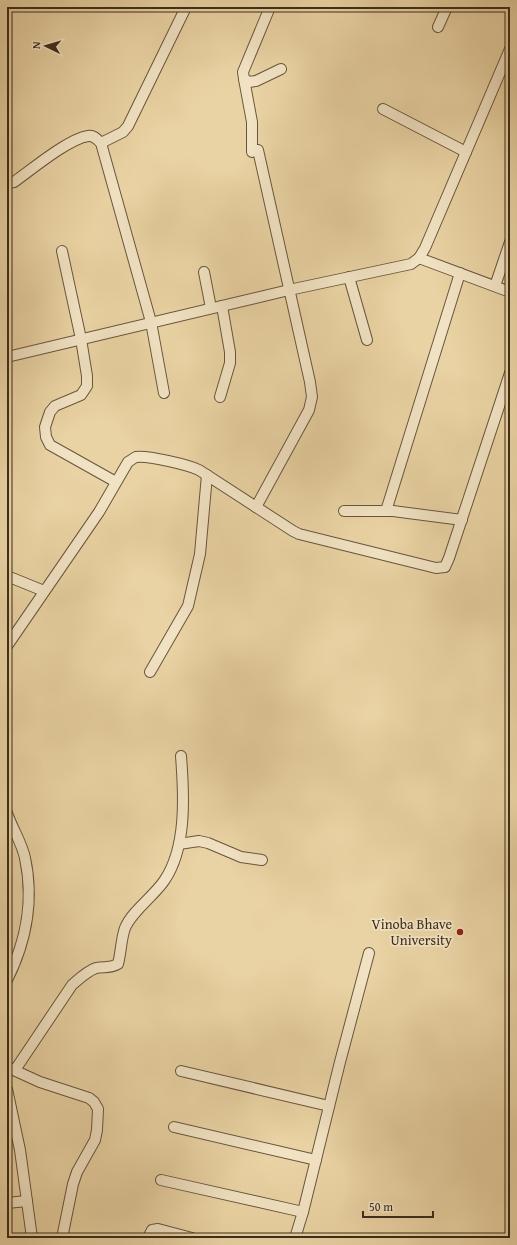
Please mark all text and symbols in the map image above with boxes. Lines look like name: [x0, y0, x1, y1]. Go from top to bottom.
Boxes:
north arrow: [26, 26, 66, 66]
text: N: [28, 40, 44, 49]
place label: Vinoba Bhave University: [372, 914, 452, 950]
marker: Vinoba Bhave University: [455, 927, 465, 937]
scale bar: [363, 1193, 433, 1219]
text: 50 m: [369, 1198, 393, 1215]

